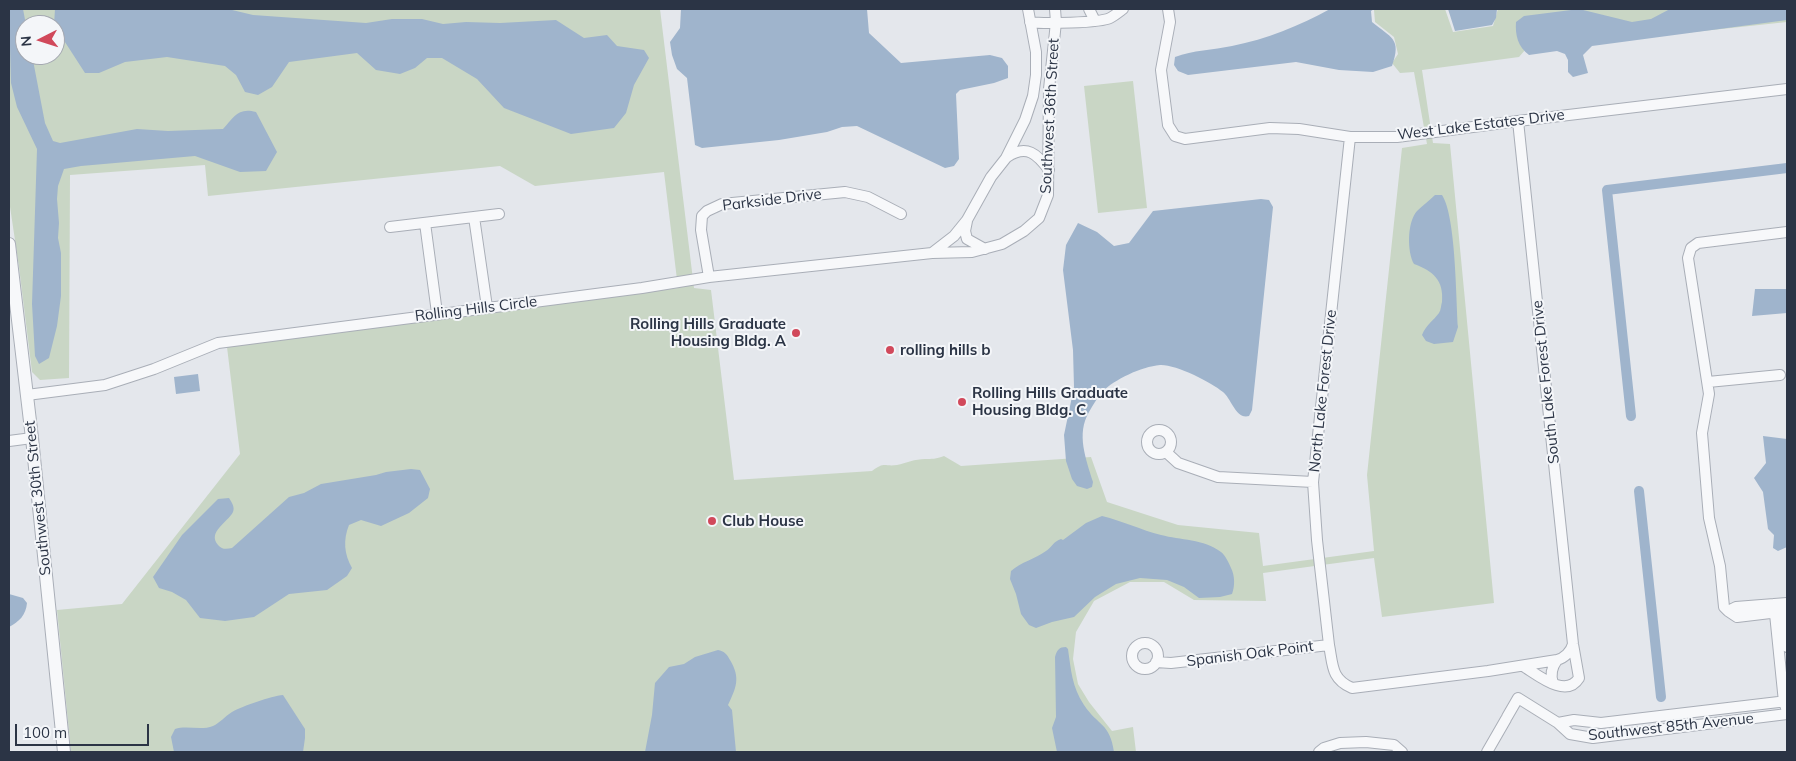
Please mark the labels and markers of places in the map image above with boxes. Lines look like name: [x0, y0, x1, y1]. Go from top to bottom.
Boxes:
place label: Rolling Hills Graduate Housing Bldg. A: [630, 315, 786, 350]
marker: Rolling Hills Graduate Housing Bldg. A: [790, 327, 802, 339]
place label: rolling hills b: [900, 341, 991, 359]
marker: rolling hills b: [884, 344, 896, 356]
place label: Rolling Hills Graduate Housing Bldg. C: [972, 384, 1128, 419]
marker: Rolling Hills Graduate Housing Bldg. C: [956, 396, 968, 408]
place label: Club House: [722, 512, 804, 530]
marker: Club House: [706, 515, 718, 527]

